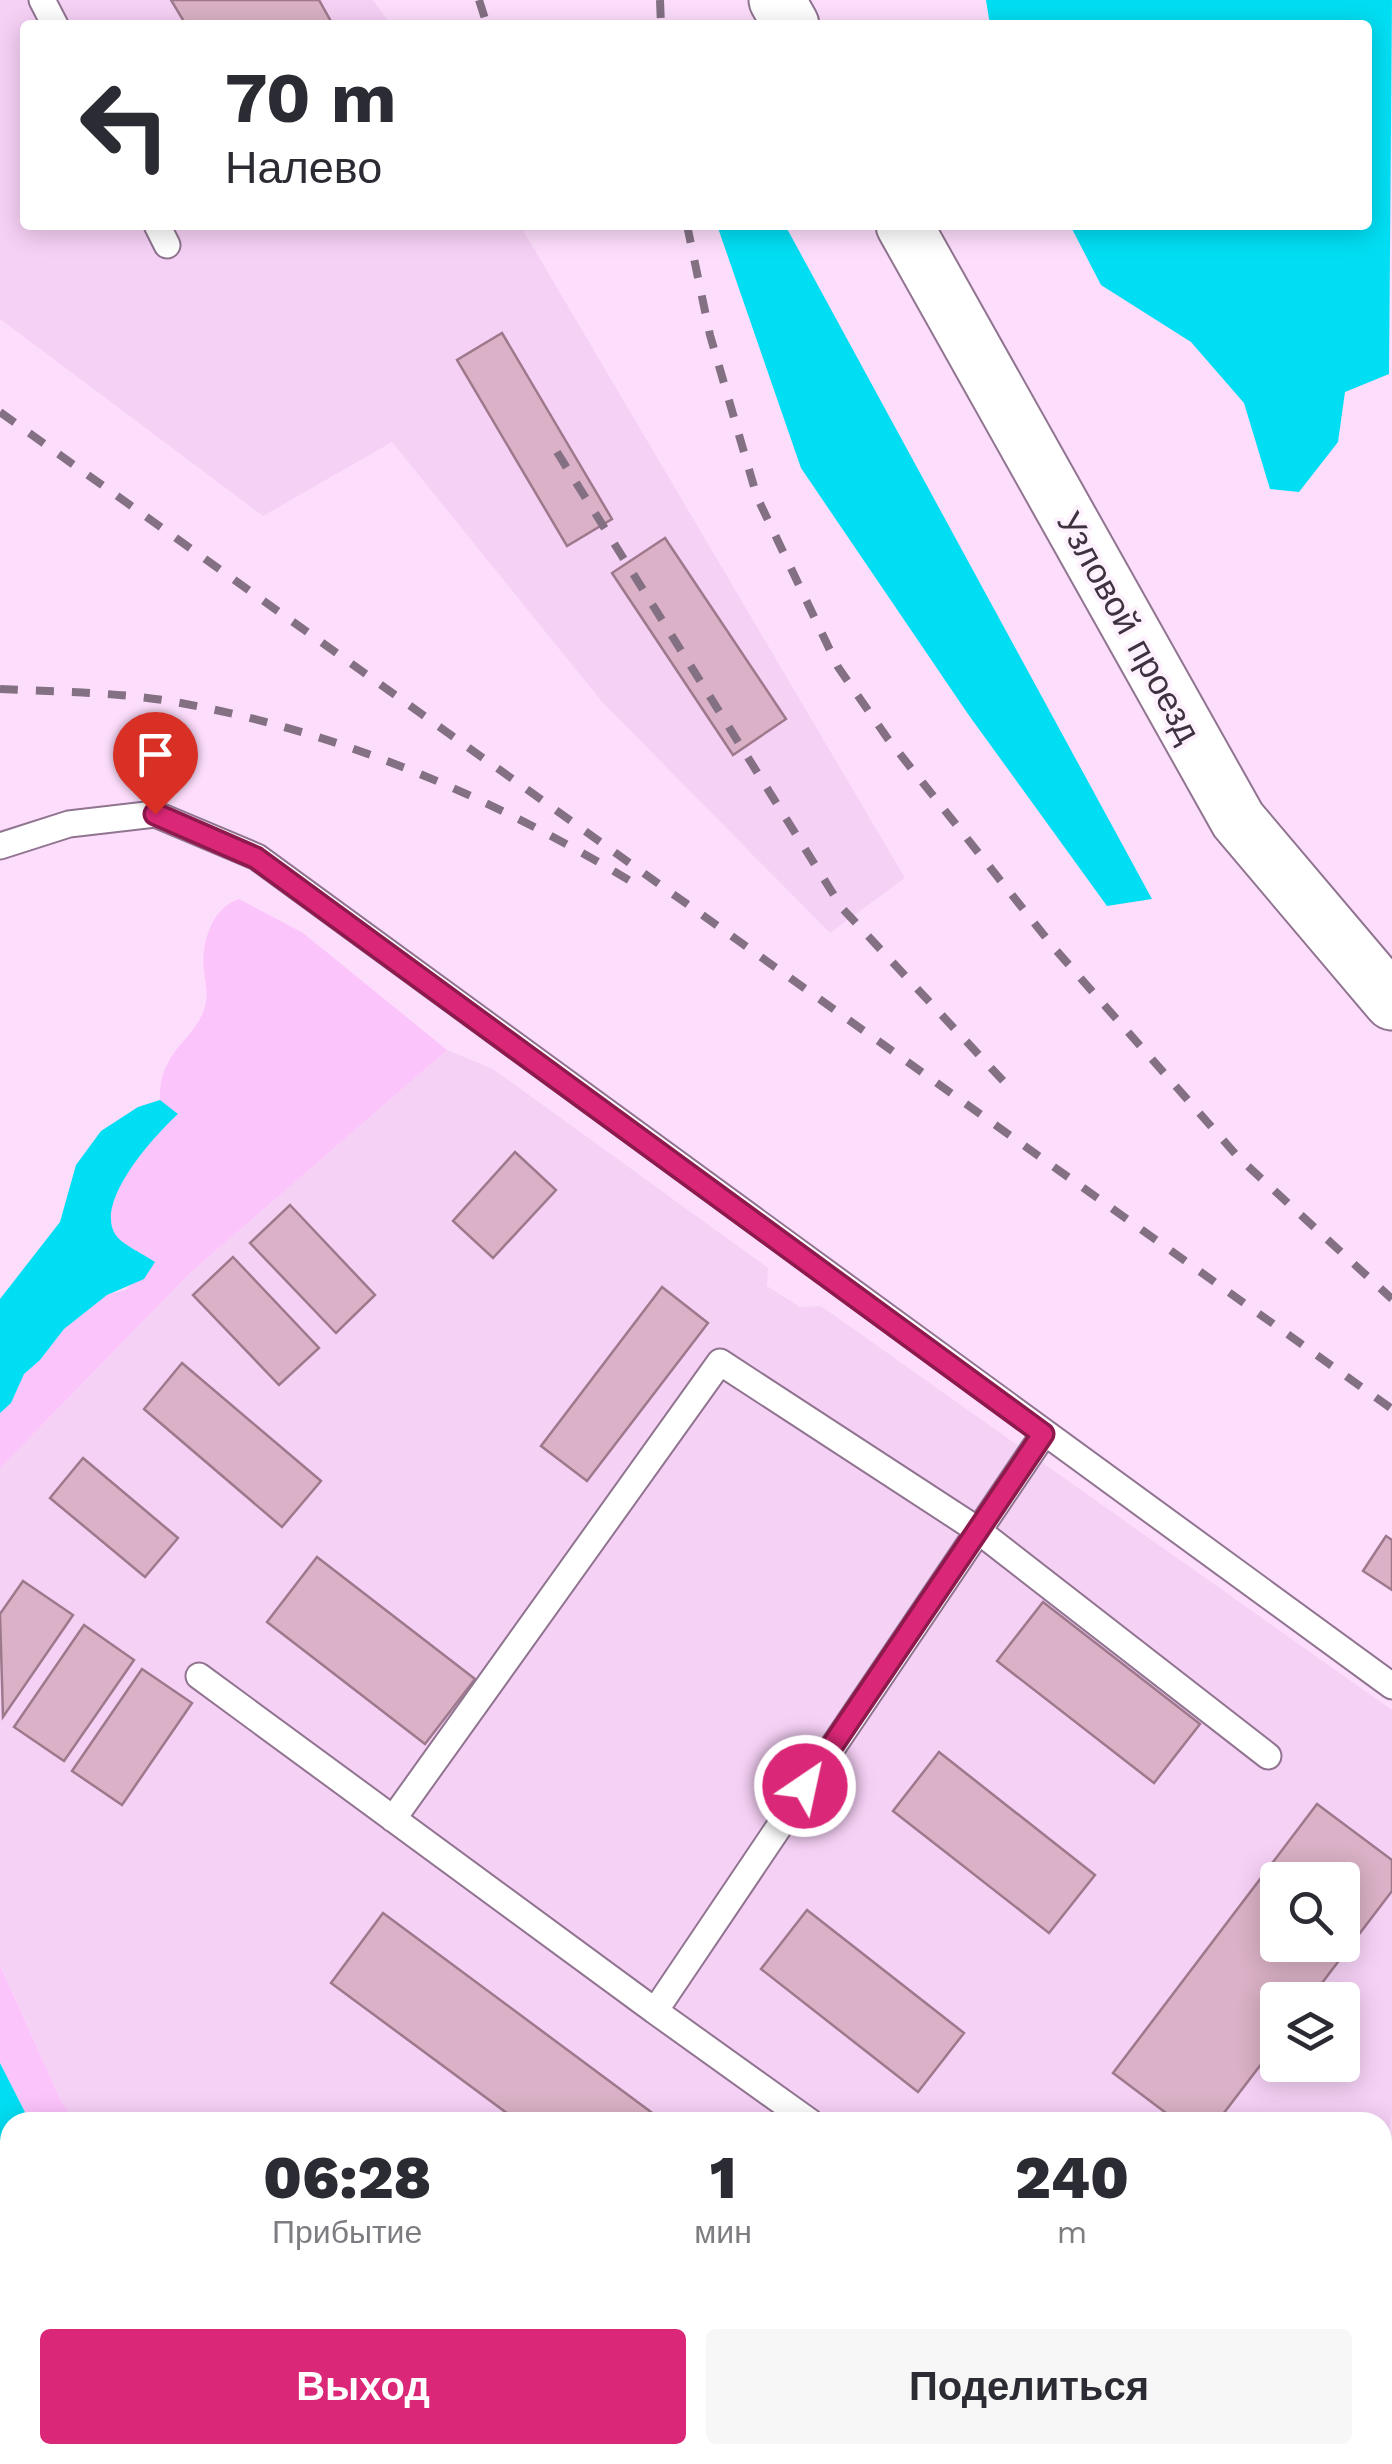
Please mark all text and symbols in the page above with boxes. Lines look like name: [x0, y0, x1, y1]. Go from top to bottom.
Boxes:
text: 70 m: [225, 57, 397, 139]
icon: left: [60, 60, 190, 190]
text: Налево: [225, 141, 382, 194]
street label: Узловой проезд: [1048, 504, 1210, 750]
pin: [113, 712, 198, 815]
icon: arrive: [128, 727, 183, 782]
position arrow: [753, 1734, 857, 1838]
map controls: [1260, 1862, 1360, 2082]
button: search: [1260, 1862, 1360, 1962]
button: layers: [1260, 1982, 1360, 2082]
text: 06:28: [263, 2142, 431, 2213]
text: 1: [710, 2142, 736, 2213]
text: 240: [1015, 2142, 1129, 2213]
text: Прибытие: [272, 2213, 422, 2251]
text: мин: [694, 2213, 752, 2251]
text: m: [1057, 2213, 1087, 2251]
button: Выход: [40, 2329, 686, 2444]
button: Поделиться: [706, 2329, 1352, 2444]

